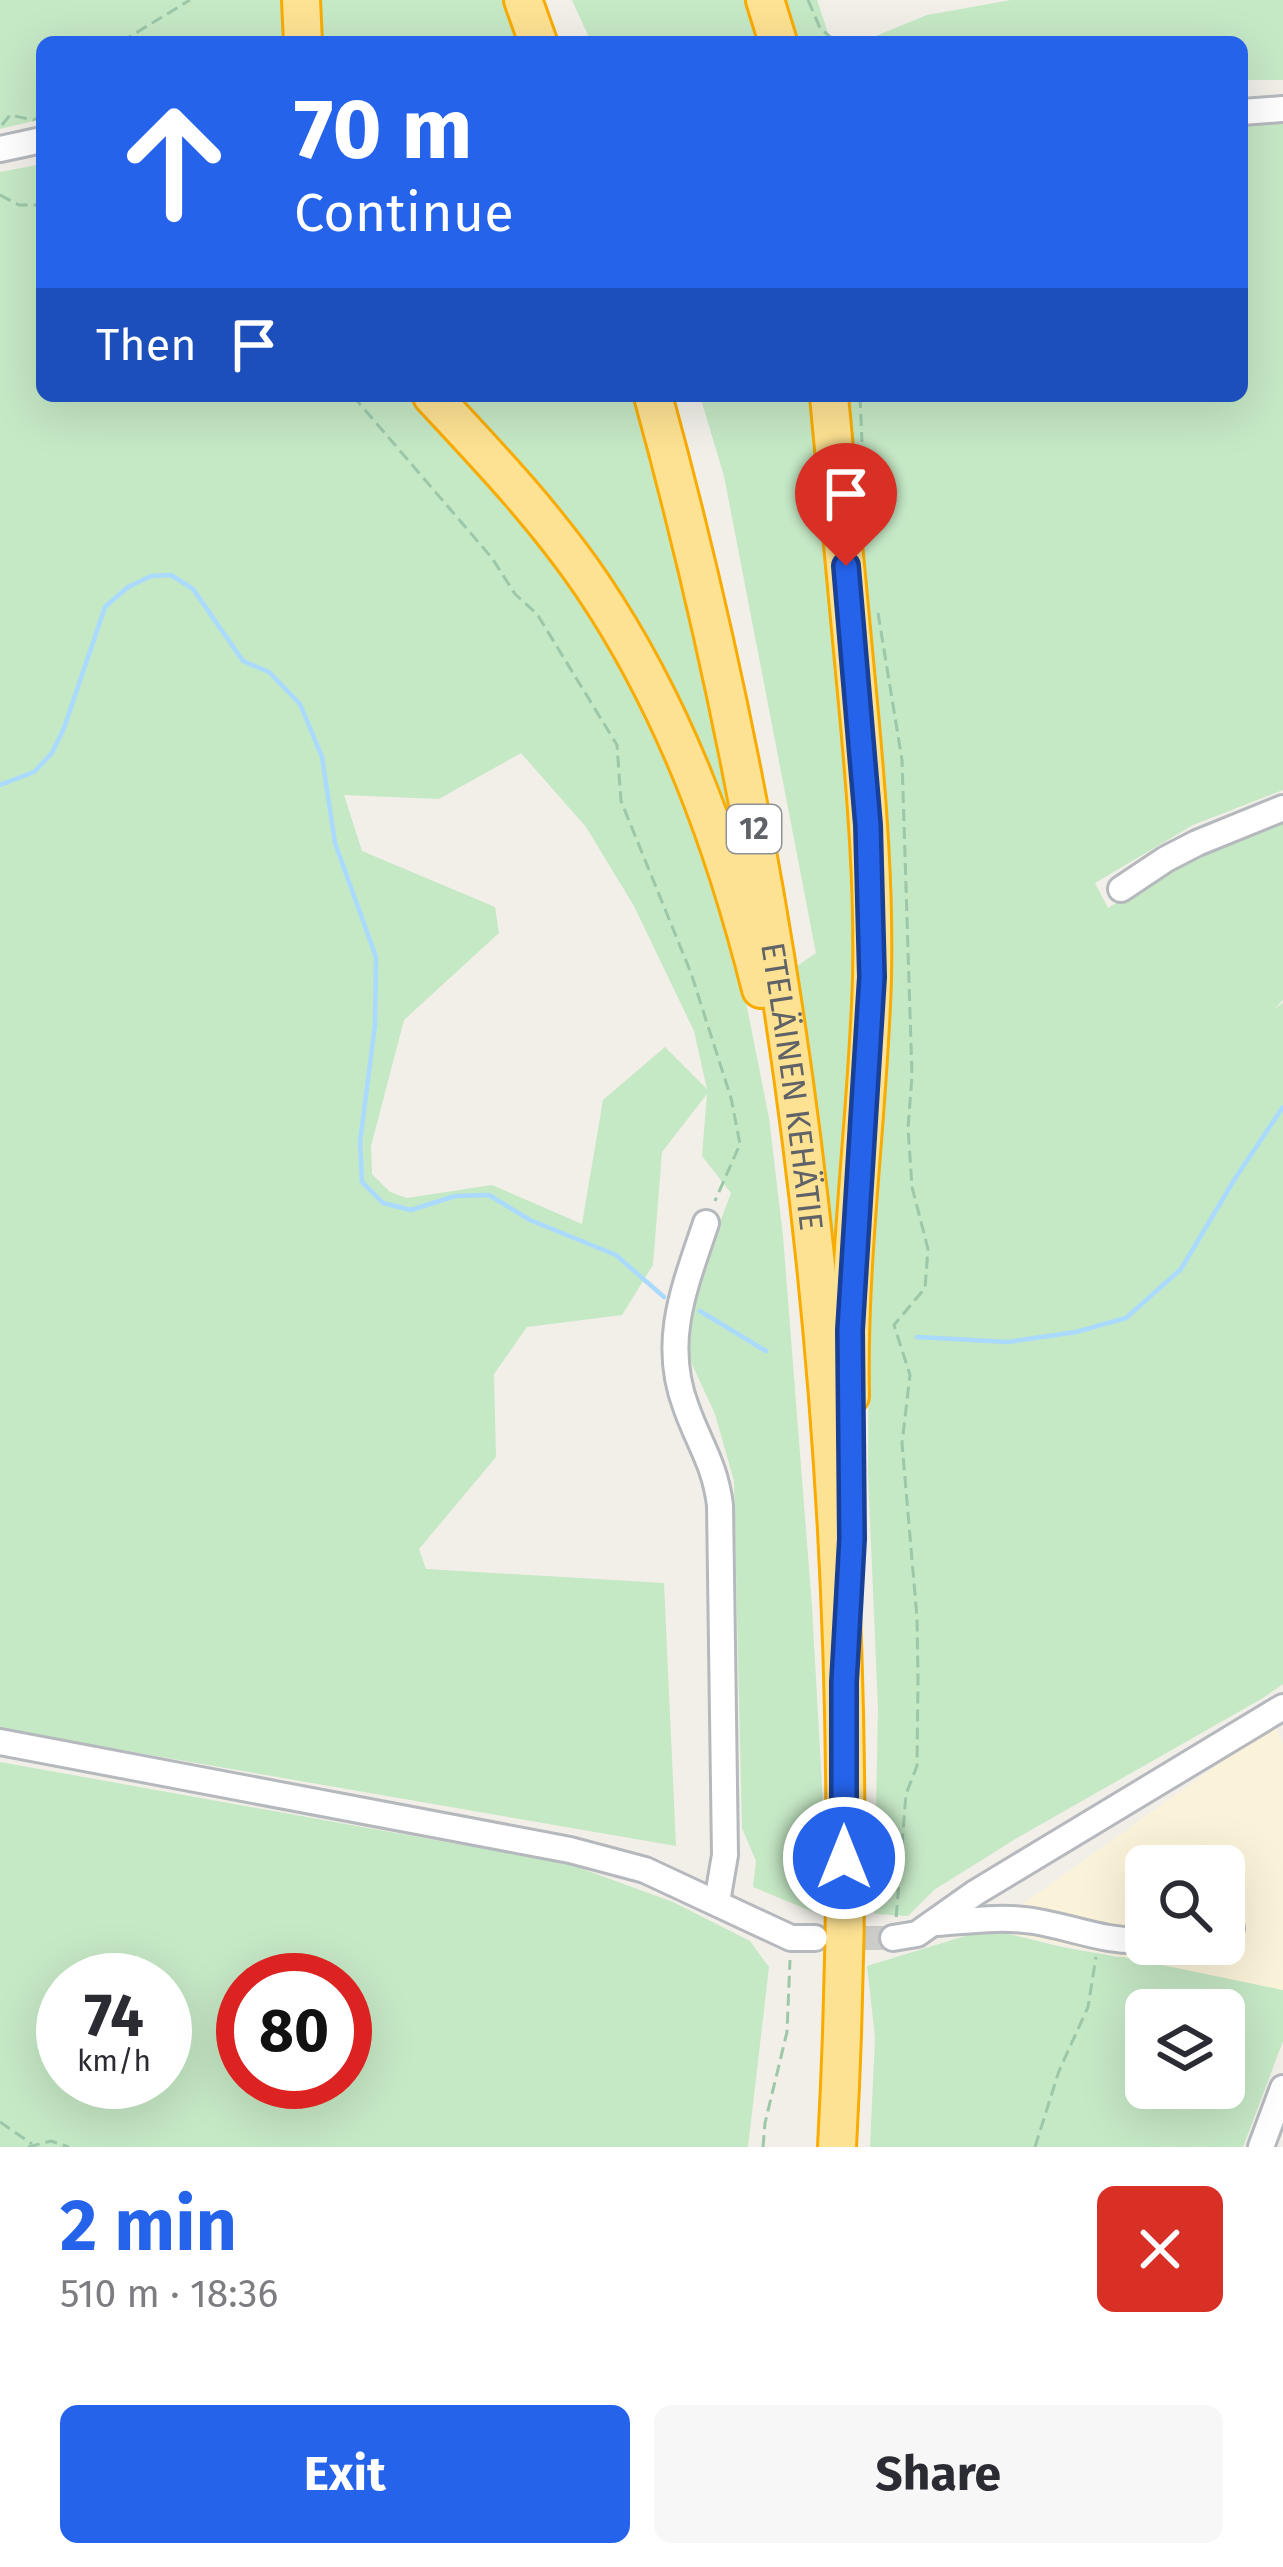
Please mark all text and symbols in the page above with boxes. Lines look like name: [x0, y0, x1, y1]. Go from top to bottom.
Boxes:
text: 70 m: [294, 79, 472, 180]
icon: ahead: [96, 84, 252, 240]
text: Continue: [294, 181, 514, 245]
icon: arrive: [221, 312, 287, 378]
text: Then: [96, 318, 197, 372]
pin: [795, 443, 897, 566]
icon: arrive: [813, 461, 879, 527]
road number: 12: [727, 805, 781, 853]
street label: ETELÄINEN KEHÄTIE: [752, 940, 831, 1233]
position arrow: [781, 1795, 907, 1921]
map controls: [1125, 1845, 1245, 2109]
button: search: [1125, 1845, 1245, 1965]
speed limit sign: 80: [216, 1953, 372, 2109]
text: 74: [84, 1980, 144, 2052]
button: layers: [1125, 1989, 1245, 2109]
text: km/h: [77, 2043, 151, 2079]
text: 2 min: [60, 2183, 237, 2269]
button: close: [1097, 2186, 1223, 2312]
text: 510 m · 18:36: [60, 2271, 278, 2317]
button: Exit: [60, 2405, 630, 2543]
button: Share: [654, 2405, 1223, 2543]

